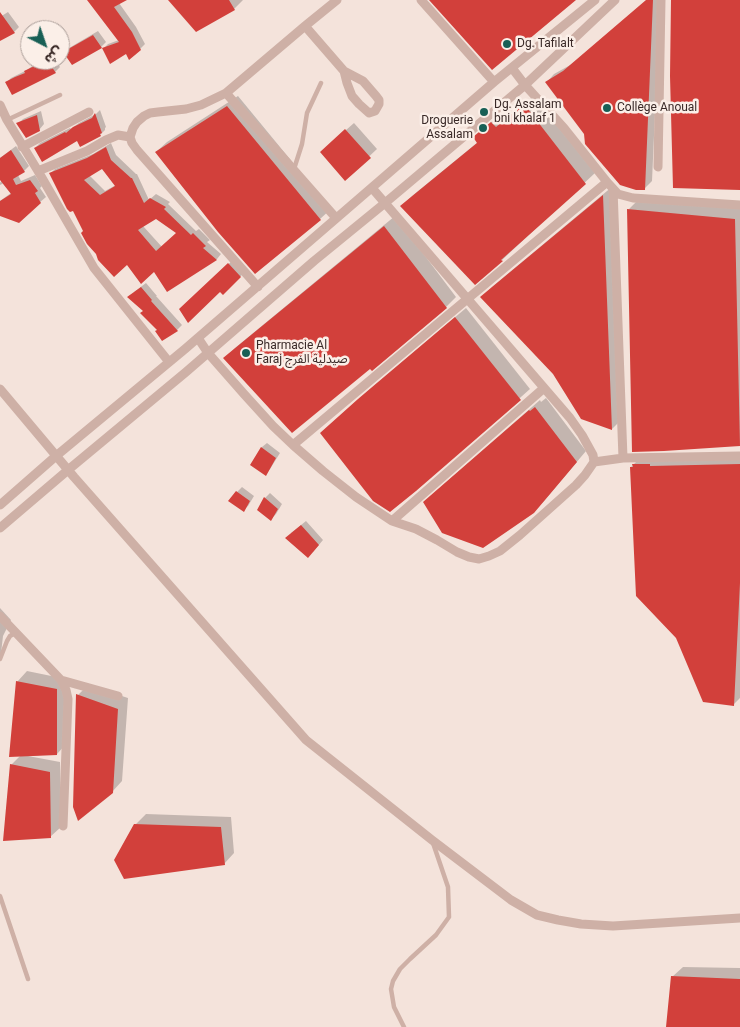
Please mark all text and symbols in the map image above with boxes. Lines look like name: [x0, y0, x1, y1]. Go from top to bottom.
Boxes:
north arrow: [20, 20, 70, 70]
place label: Dg. Tafilalt: [517, 37, 574, 51]
marker: Dg. Tafilalt: [501, 38, 513, 50]
text: ش: [42, 43, 67, 68]
place label: Dg. Assalam bni khalaf 1: [494, 98, 561, 126]
place label: Collège Anoual: [617, 101, 697, 115]
marker: Collège Anoual: [601, 102, 613, 114]
marker: Dg. Assalam bni khalaf 1: [478, 106, 490, 118]
place label: Droguerie Assalam: [421, 114, 473, 142]
marker: Droguerie Assalam: [477, 122, 489, 134]
place label: Pharmacie Al Faraj صيدلية الفرج: [256, 339, 348, 367]
marker: Pharmacie Al Faraj صيدلية الفرج: [240, 347, 252, 359]

